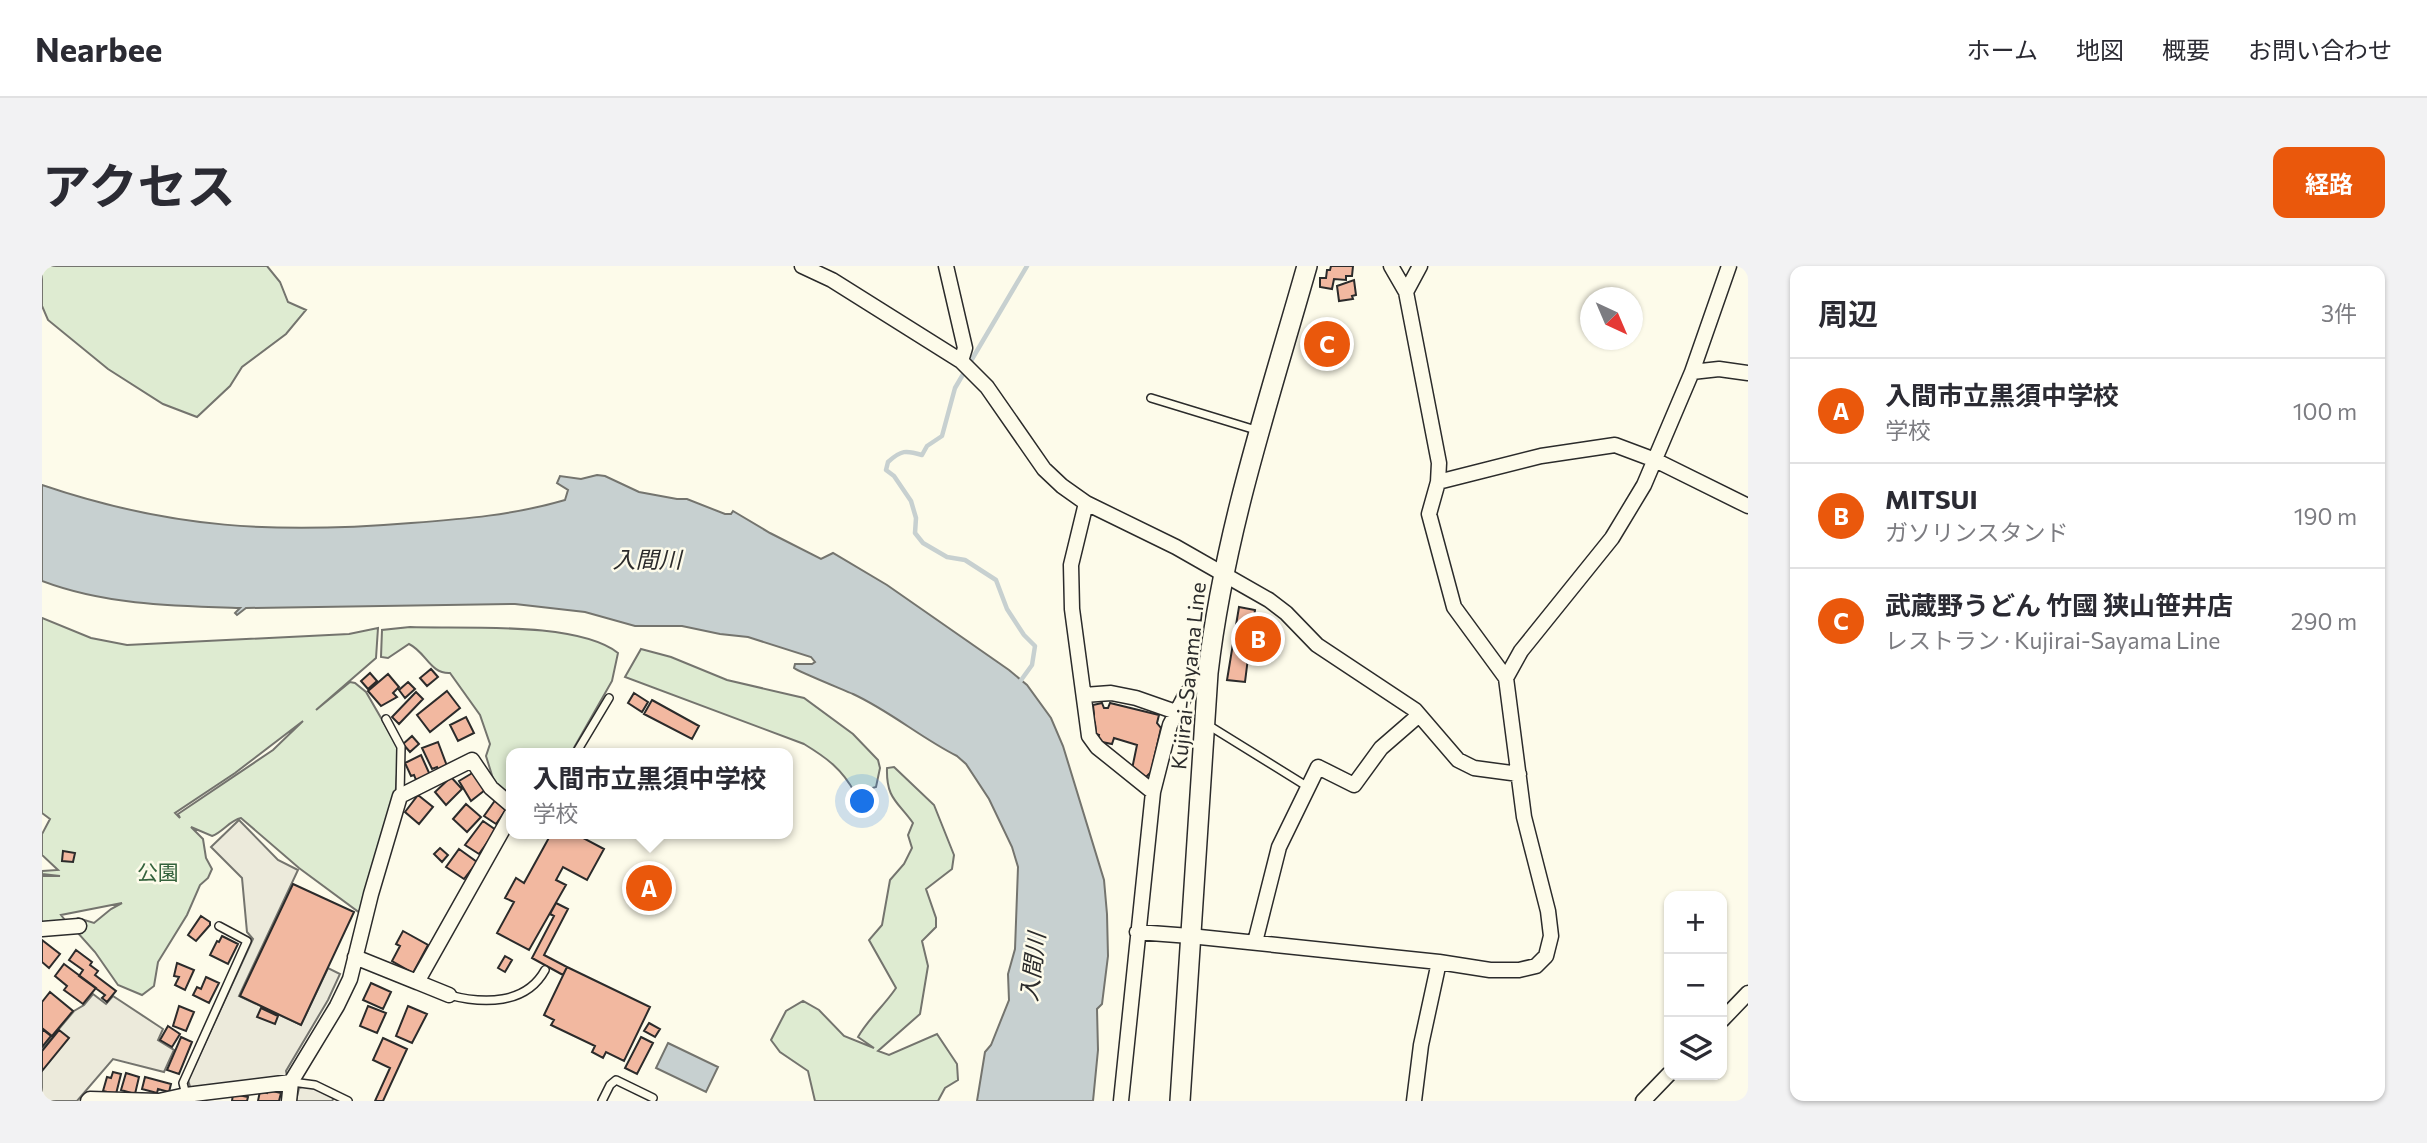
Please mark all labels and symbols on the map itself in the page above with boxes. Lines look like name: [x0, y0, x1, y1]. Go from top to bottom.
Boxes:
north arrow: [1580, 287, 1643, 350]
pin: C: [1304, 318, 1350, 370]
water label: 入間川: [613, 545, 685, 573]
street label: Kujirai-Sayama Line: [1165, 581, 1210, 771]
pin: B: [1235, 613, 1281, 665]
your location: [845, 784, 879, 818]
park label: 公園: [137, 859, 179, 884]
pin: A: [626, 862, 672, 914]
water label: 入間川: [1014, 928, 1050, 1003]

